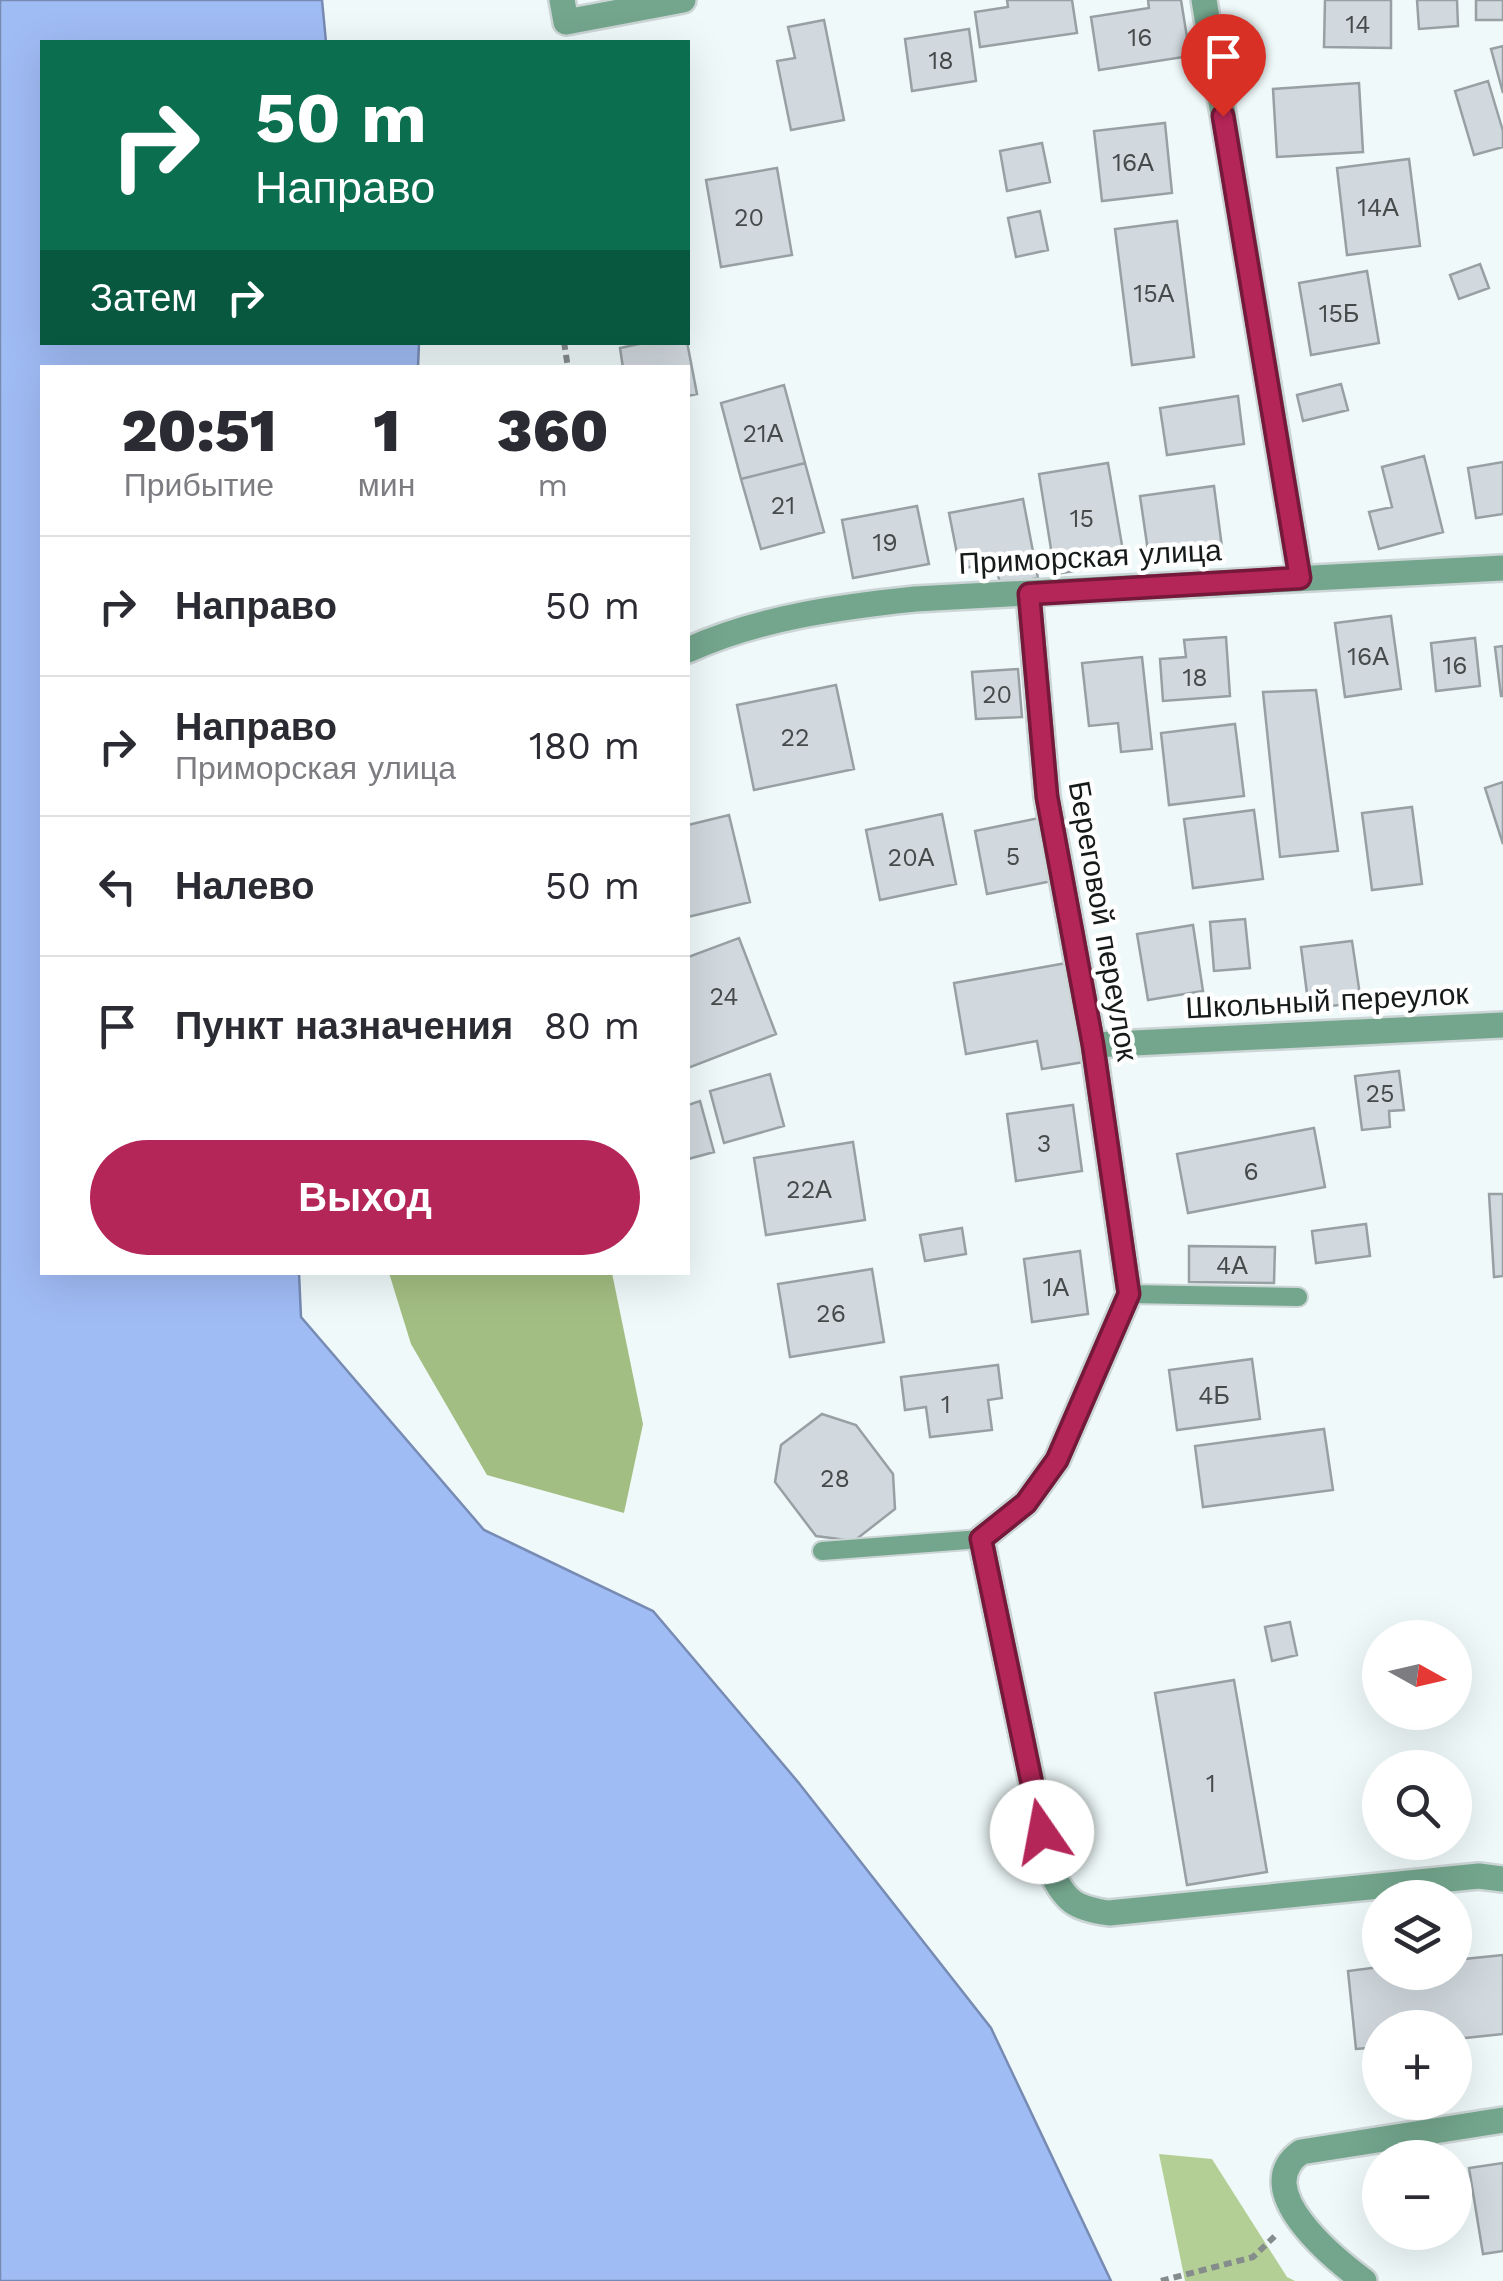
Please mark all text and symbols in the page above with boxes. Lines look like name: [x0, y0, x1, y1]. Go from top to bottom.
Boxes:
house number: 14: [1345, 10, 1371, 39]
pin: [1181, 14, 1266, 117]
house number: 16: [1128, 23, 1152, 52]
icon: arrive: [1196, 29, 1251, 84]
house number: 18: [928, 46, 954, 75]
text: 50 m: [255, 77, 427, 159]
icon: right: [90, 80, 220, 210]
house number: 16А: [1112, 148, 1154, 177]
text: Направо: [255, 161, 435, 214]
house number: 14А: [1357, 193, 1399, 222]
house number: 20: [734, 203, 764, 232]
icon: right: [218, 270, 273, 325]
text: Затем: [90, 276, 198, 320]
house number: 15А: [1134, 279, 1175, 308]
house number: 15Б: [1319, 299, 1359, 328]
text: 20:51: [121, 395, 276, 466]
text: 1: [373, 395, 400, 466]
text: 360: [497, 395, 609, 466]
house number: 21А: [743, 419, 784, 448]
text: Прибытие: [124, 466, 274, 504]
text: мин: [358, 466, 415, 504]
text: m: [537, 466, 568, 504]
house number: 21: [771, 491, 795, 520]
house number: 15: [1070, 504, 1094, 533]
house number: 19: [872, 528, 898, 557]
street label: Приморская улица: [958, 532, 1223, 581]
icon: right: [90, 579, 145, 634]
text: Направо: [175, 584, 337, 628]
text: 50 m: [545, 584, 640, 628]
house number: 16А: [1347, 642, 1389, 671]
house number: 16: [1443, 651, 1467, 680]
house number: 18: [1182, 663, 1208, 692]
house number: 20: [982, 680, 1012, 709]
text: Направо: [175, 705, 337, 749]
icon: right: [90, 719, 145, 774]
house number: 22: [780, 723, 810, 752]
text: 180 m: [529, 724, 640, 768]
text: Приморская улица: [175, 749, 456, 787]
street label: Береговой переулок: [1062, 778, 1146, 1065]
house number: 5: [1006, 842, 1020, 871]
house number: 20А: [888, 843, 935, 872]
icon: left: [90, 859, 145, 914]
text: Налево: [175, 864, 314, 908]
text: 50 m: [545, 864, 640, 908]
street label: Школьный переулок: [1185, 976, 1470, 1025]
house number: 24: [709, 982, 739, 1011]
icon: arrive: [90, 999, 145, 1054]
text: Пункт назначения: [175, 1004, 513, 1048]
text: 80 m: [544, 1004, 640, 1048]
house number: 25: [1365, 1079, 1395, 1108]
house number: 3: [1037, 1129, 1051, 1158]
button: Выход: [90, 1140, 640, 1255]
house number: 6: [1243, 1157, 1259, 1186]
house number: 22А: [786, 1175, 832, 1204]
house number: 4А: [1216, 1251, 1248, 1280]
house number: 1А: [1043, 1273, 1070, 1302]
house number: 26: [816, 1299, 846, 1328]
house number: 4Б: [1198, 1381, 1230, 1410]
house number: 1: [941, 1390, 951, 1419]
house number: 28: [820, 1464, 850, 1493]
north arrow: [1362, 1620, 1472, 1730]
map controls: [1362, 1620, 1472, 2250]
button: search: [1362, 1750, 1472, 1860]
house number: 1: [1206, 1769, 1216, 1798]
position arrow: [990, 1780, 1094, 1884]
button: layers: [1362, 1880, 1472, 1990]
button: +: [1362, 2010, 1472, 2120]
button: −: [1362, 2140, 1472, 2250]

